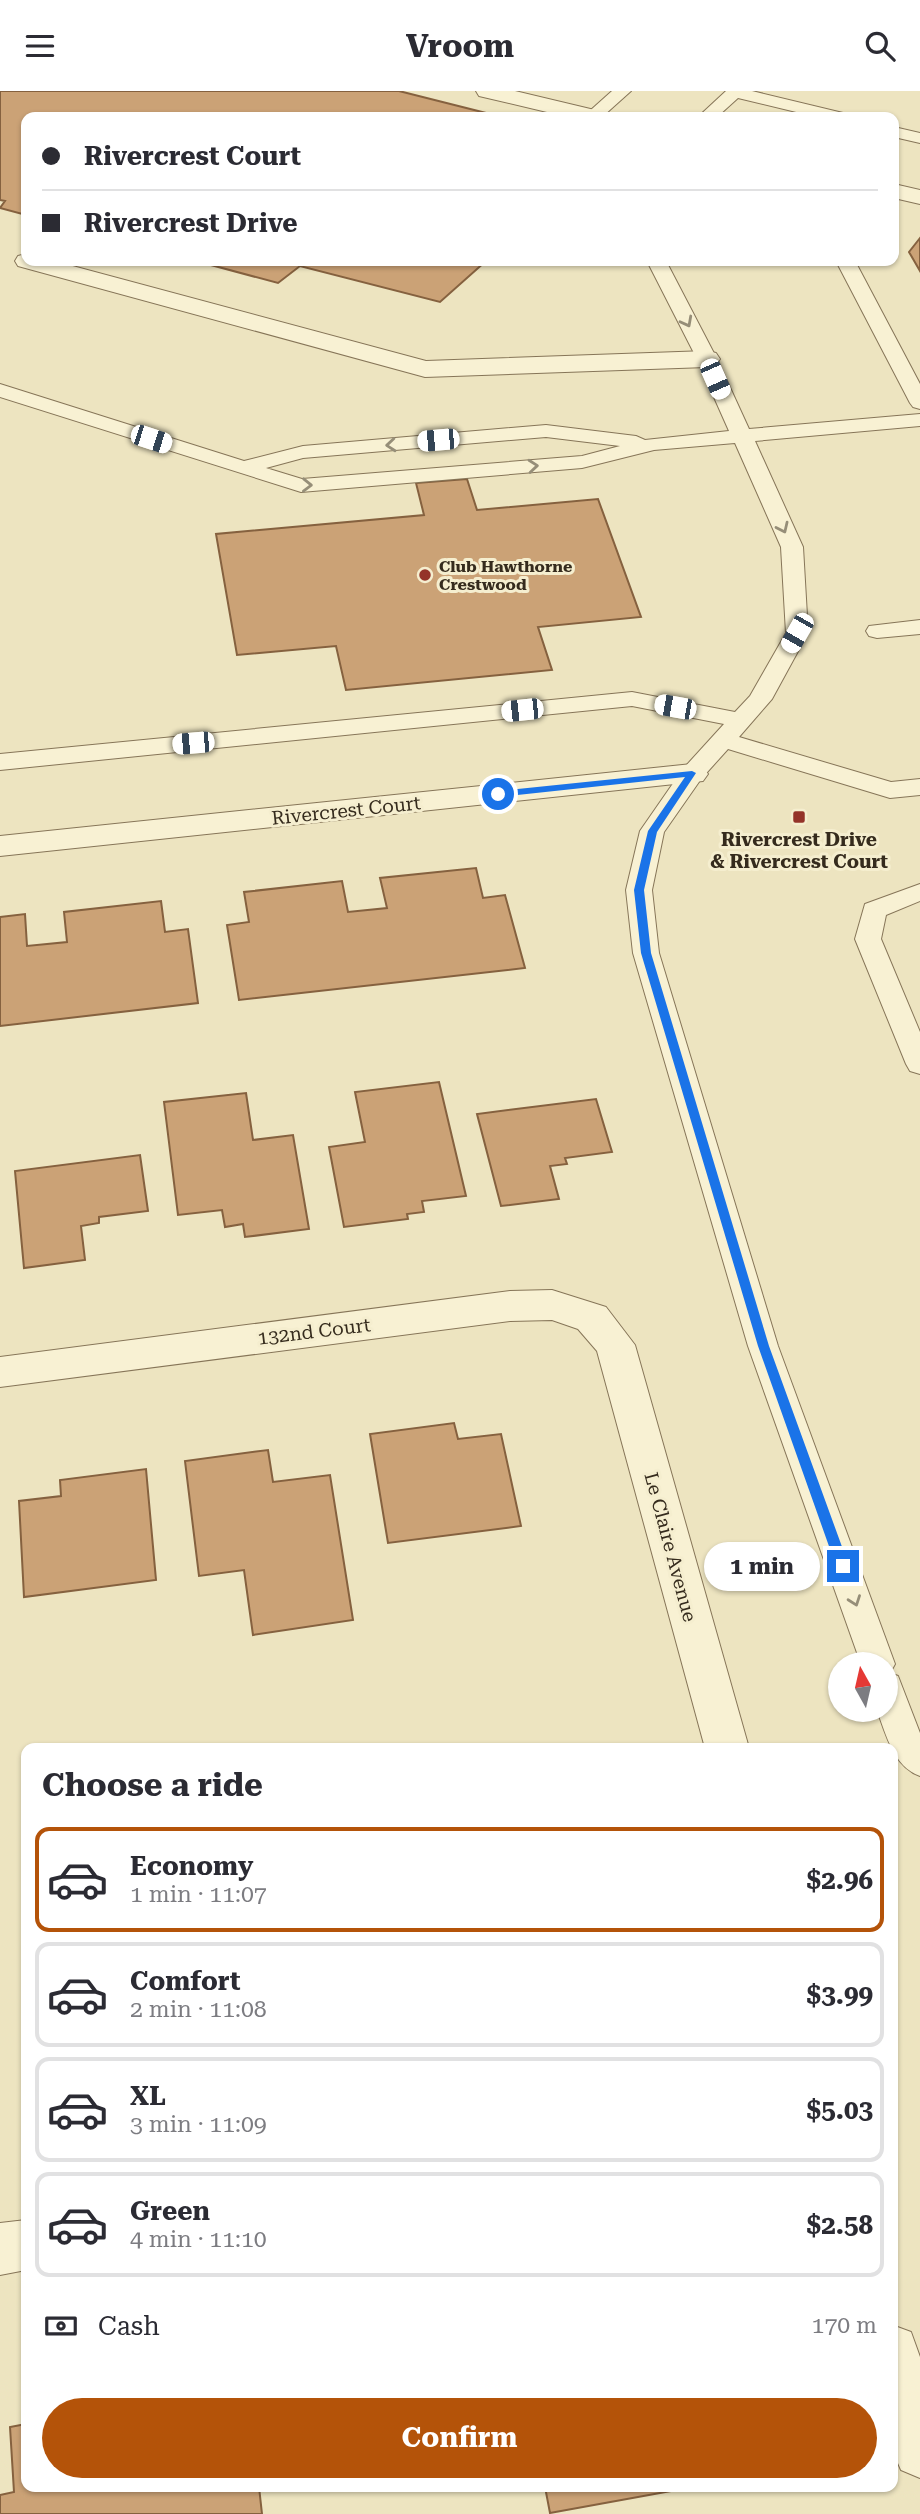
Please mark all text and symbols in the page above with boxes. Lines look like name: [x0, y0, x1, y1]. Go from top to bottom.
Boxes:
icon: menu: [21, 27, 59, 65]
text: Vroom: [406, 27, 514, 65]
icon: search: [861, 27, 899, 65]
text: Rivercrest Court: [84, 141, 301, 171]
text: Rivercrest Drive: [84, 208, 298, 238]
one-way arrow: [678, 314, 692, 327]
car: [697, 356, 734, 402]
car: [128, 423, 175, 455]
car: [417, 428, 460, 452]
one-way arrow: [385, 437, 397, 452]
one-way arrow: [528, 459, 539, 474]
one-way arrow: [302, 477, 313, 492]
one-way arrow: [775, 521, 789, 533]
place label: Club Hawthorne Crestwood: [439, 557, 572, 594]
marker: Club Hawthorne Crestwood: [417, 567, 433, 583]
car: [778, 610, 817, 656]
car: [653, 693, 698, 721]
car: [501, 697, 544, 723]
car: [172, 731, 215, 755]
route start: [482, 778, 514, 810]
street label: Rivercrest Court: [270, 791, 422, 830]
marker: Rivercrest Drive & Rivercrest Court: [791, 809, 807, 825]
place label: Rivercrest Drive & Rivercrest Court: [710, 828, 888, 873]
street label: 132nd Court: [256, 1313, 372, 1350]
street label: Le Claire Avenue: [639, 1470, 702, 1624]
callout: 1 min: [703, 1541, 818, 1591]
route end: [827, 1550, 859, 1582]
text: 1 min: [730, 1553, 794, 1580]
one-way arrow: [847, 1594, 861, 1606]
north arrow: [828, 1652, 898, 1722]
map controls: [828, 1652, 898, 1722]
text: Choose a ride: [42, 1766, 263, 1804]
icon: car: [46, 1848, 109, 1911]
text: Economy: [130, 1851, 253, 1881]
text: $2.96: [807, 1865, 873, 1895]
text: 1 min · 11:07: [130, 1881, 267, 1908]
icon: car: [46, 1963, 109, 2026]
text: Comfort: [130, 1966, 240, 1996]
text: $3.99: [807, 1980, 873, 2010]
text: 2 min · 11:08: [130, 1996, 267, 2023]
icon: car: [46, 2078, 109, 2141]
text: XL: [130, 2081, 166, 2111]
text: $5.03: [807, 2095, 873, 2125]
text: 3 min · 11:09: [130, 2111, 267, 2138]
icon: car: [46, 2193, 109, 2256]
text: Green: [130, 2196, 210, 2226]
text: $2.58: [807, 2210, 873, 2240]
text: 4 min · 11:10: [130, 2226, 267, 2253]
icon: cash: [42, 2307, 80, 2345]
text: Cash: [98, 2311, 160, 2341]
text: 170 m: [812, 2312, 877, 2339]
button: Confirm: [42, 2398, 877, 2478]

